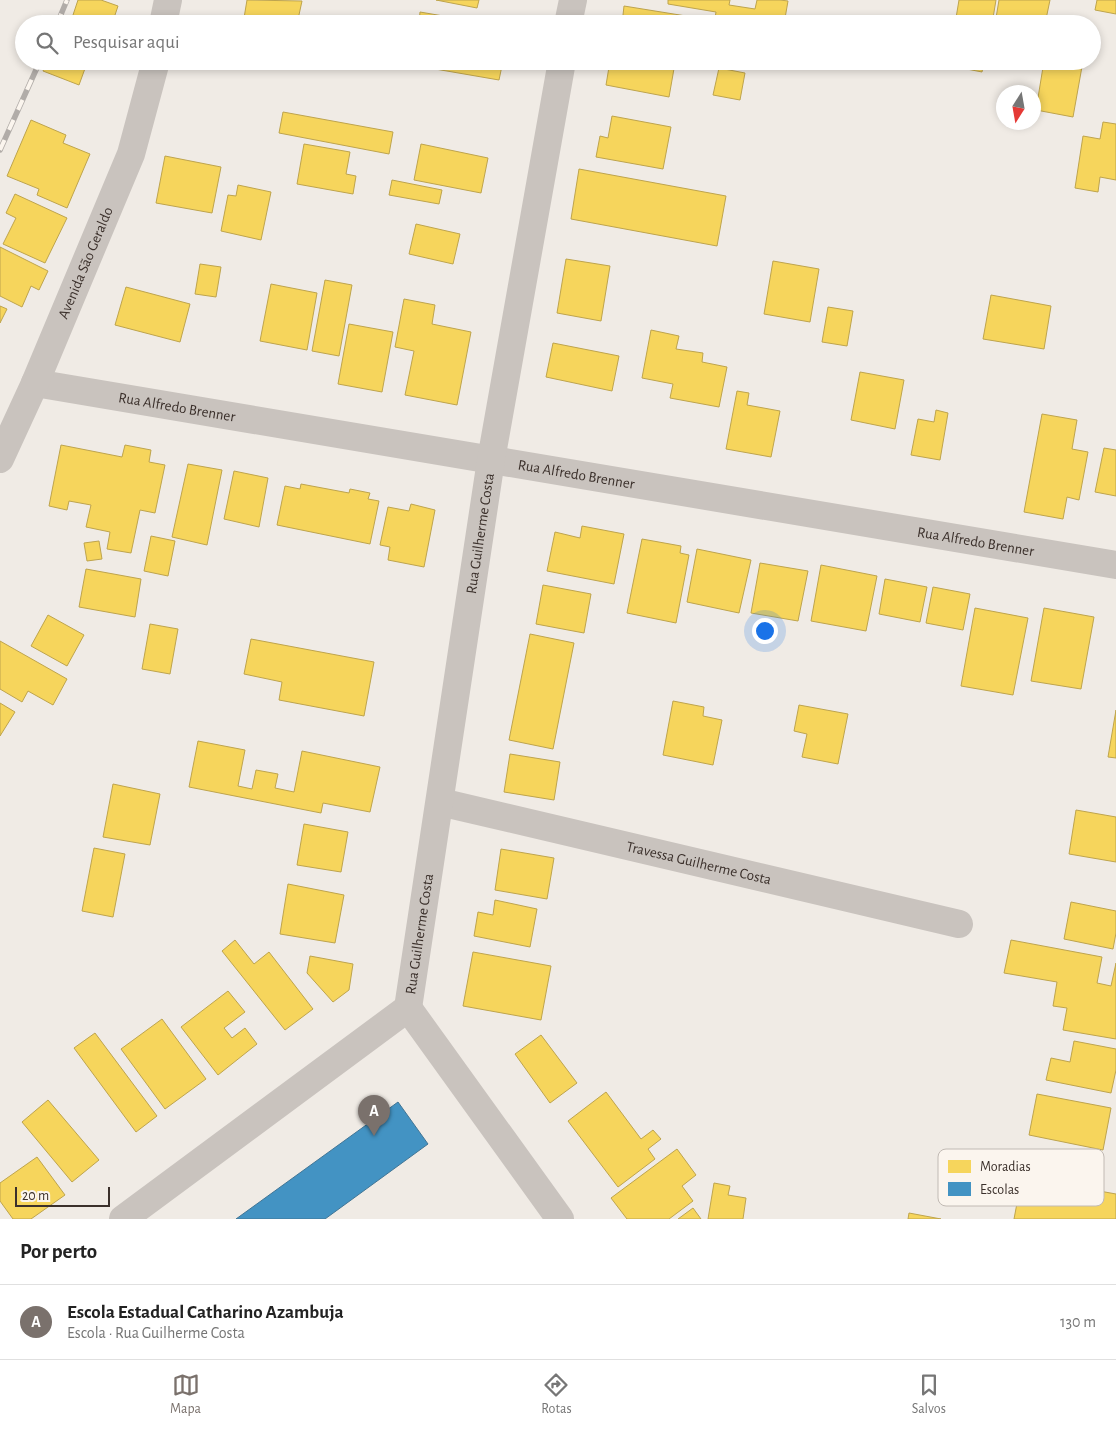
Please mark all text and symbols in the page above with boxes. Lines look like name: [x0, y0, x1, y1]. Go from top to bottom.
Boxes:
search box: [15, 15, 1101, 70]
icon: search: [33, 29, 61, 57]
text: Pesquisar aqui: [73, 33, 179, 52]
north arrow: [996, 85, 1041, 130]
street label: Avenida São Geraldo: [56, 205, 116, 321]
street label: Rua Alfredo Brenner: [117, 390, 237, 425]
street label: Rua Alfredo Brenner: [517, 457, 636, 492]
street label: Rua Guilherme Costa: [464, 472, 497, 595]
street label: Rua Alfredo Brenner: [916, 525, 1035, 559]
your location: [752, 618, 778, 644]
street label: Travessa Guilherme Costa: [625, 839, 773, 888]
street label: Rua Guilherme Costa: [403, 872, 436, 995]
pin: A: [358, 1095, 390, 1136]
legend: [938, 1149, 1104, 1206]
text: Moradias: [980, 1160, 1031, 1174]
text: Escolas: [980, 1183, 1019, 1197]
scale bar: [15, 1184, 110, 1207]
text: 20 m: [22, 1189, 49, 1203]
text: Por perto: [20, 1241, 97, 1262]
text: Escola Estadual Catharino Azambuja: [67, 1303, 344, 1322]
text: A: [31, 1314, 41, 1330]
text: 130 m: [1060, 1314, 1096, 1330]
text: Escola · Rua Guilherme Costa: [67, 1325, 245, 1341]
tab: Mapa: [170, 1371, 201, 1418]
tab: Rotas: [541, 1371, 572, 1418]
tab: Salvos: [912, 1371, 946, 1418]

